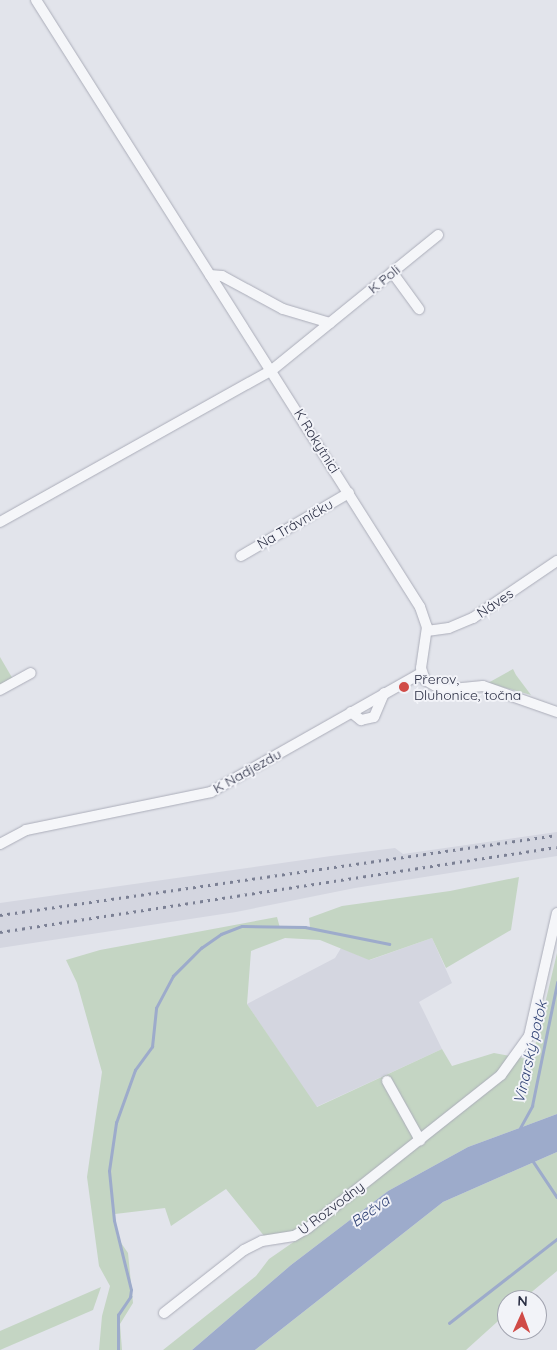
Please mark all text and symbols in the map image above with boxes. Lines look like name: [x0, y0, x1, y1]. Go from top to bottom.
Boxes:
street label: K Poli: [365, 261, 403, 297]
street label: K Rokytnici: [291, 406, 343, 476]
street label: Na Trávníčku: [254, 496, 336, 552]
street label: Náves: [474, 585, 516, 621]
place label: Přerov, Dluhonice, točna: [414, 671, 521, 704]
marker: Přerov, Dluhonice, točna: [398, 681, 410, 693]
street label: K Nadjezdu: [210, 745, 284, 797]
water label: Vinarský potok: [509, 999, 551, 1105]
street label: U Rozvodny: [295, 1178, 367, 1238]
water label: Bečva: [347, 1191, 393, 1231]
north arrow: [497, 1290, 547, 1340]
text: N: [517, 1292, 528, 1310]

